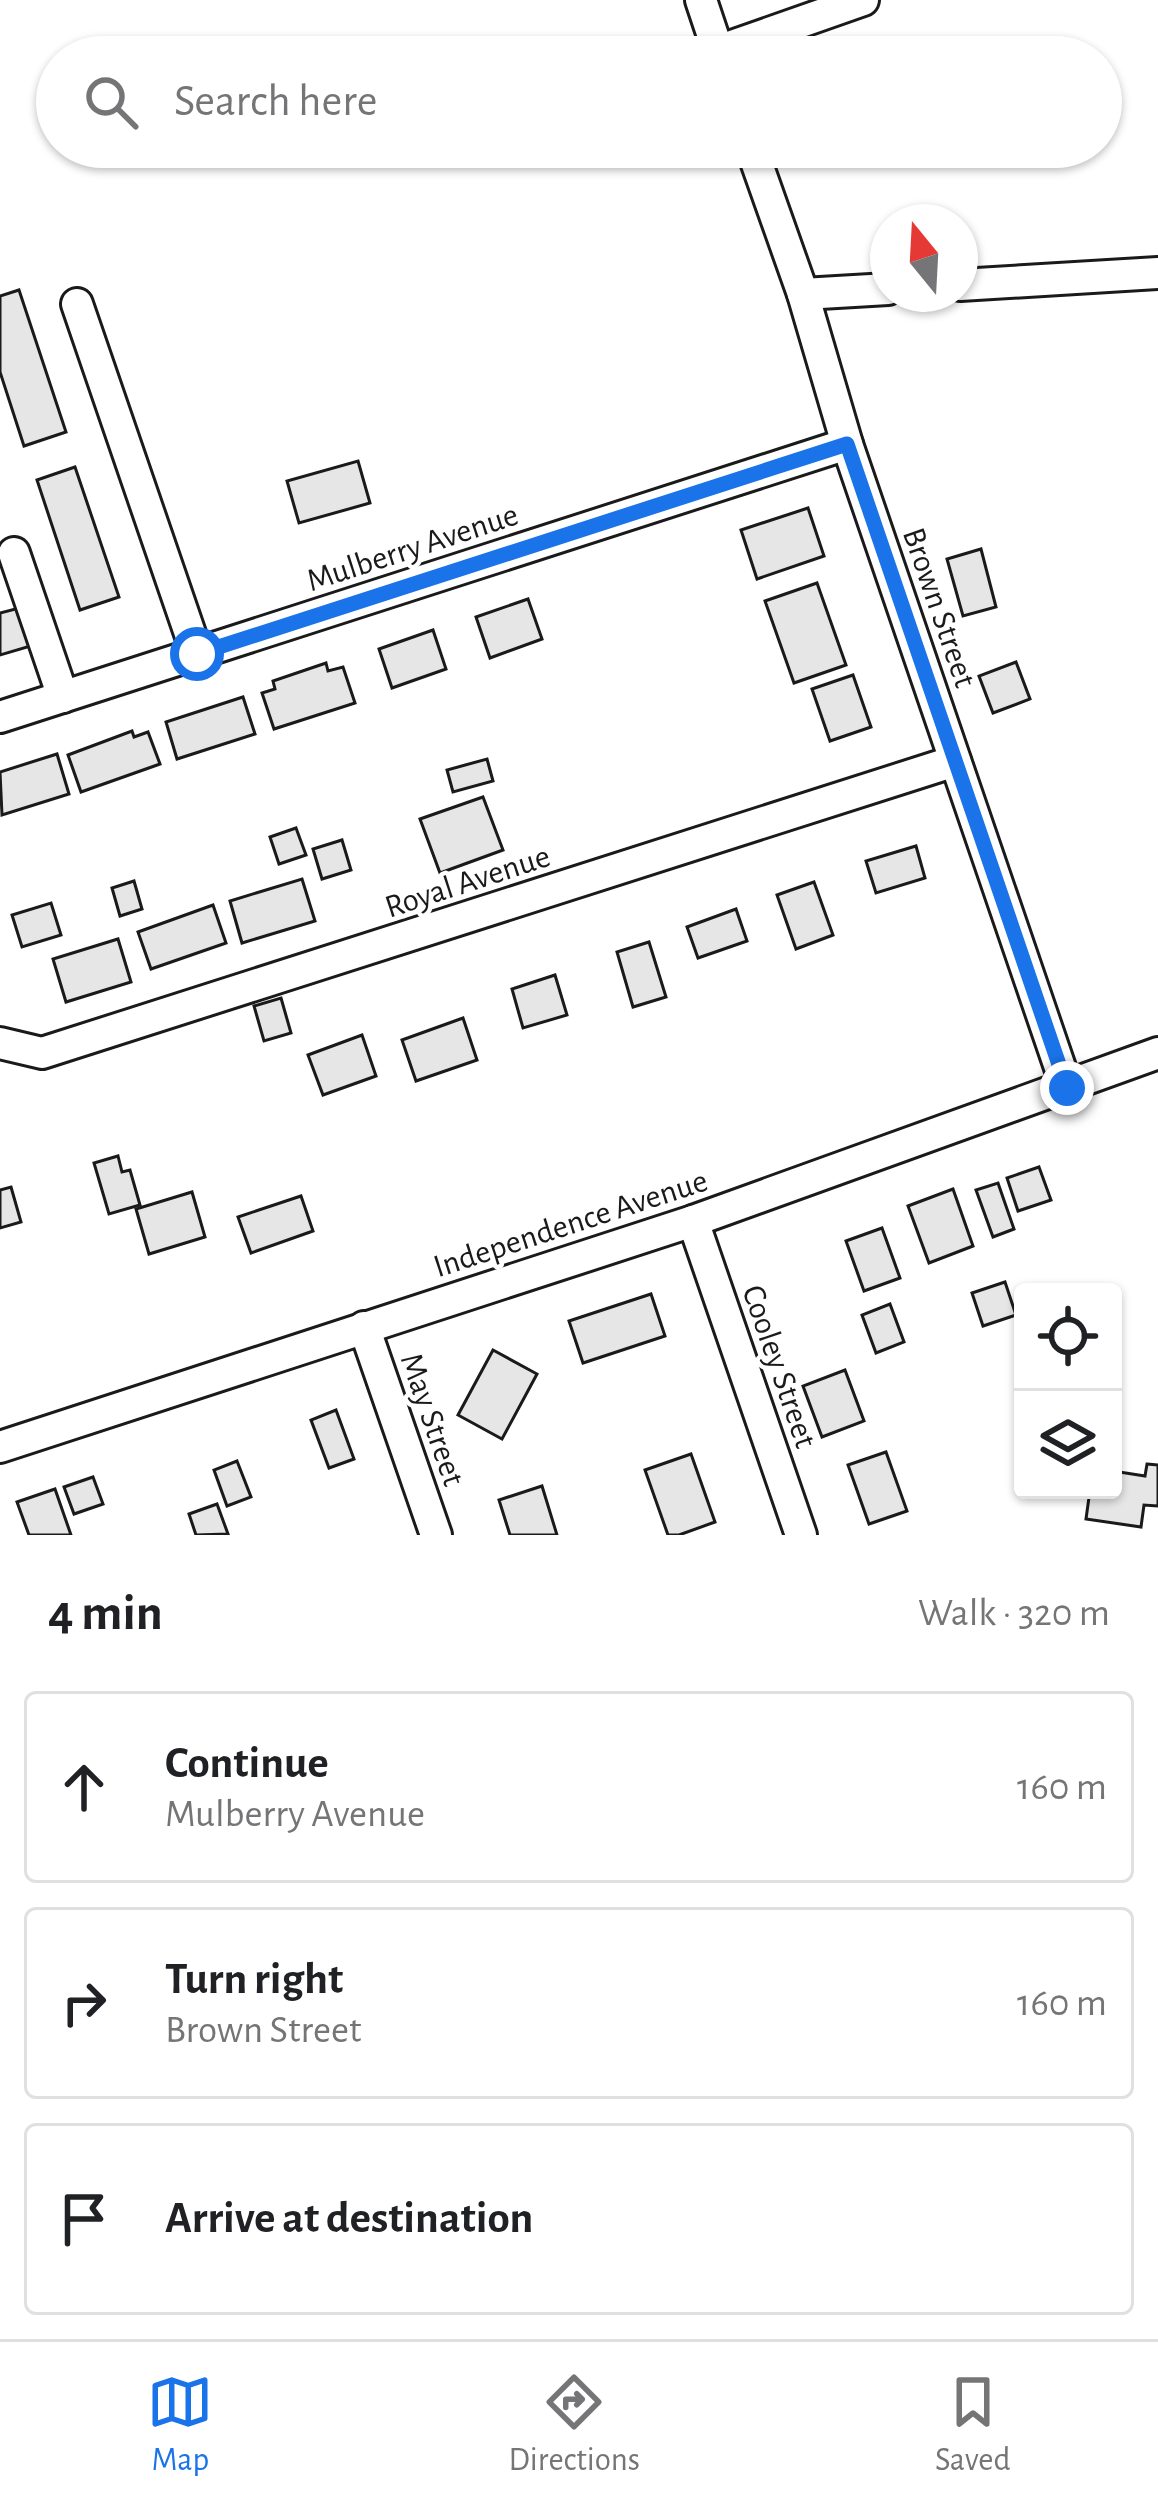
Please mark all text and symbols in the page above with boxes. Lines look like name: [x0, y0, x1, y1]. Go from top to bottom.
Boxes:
search box: [36, 36, 1122, 168]
icon: search: [78, 69, 144, 135]
text: Search here: [174, 79, 377, 124]
north arrow: [870, 204, 978, 312]
street label: Mulberry Avenue: [303, 499, 522, 598]
street label: Brown Street: [896, 524, 981, 692]
route start: [170, 627, 224, 681]
street label: Royal Avenue: [381, 840, 554, 925]
route end: [1040, 1061, 1094, 1115]
street label: Independence Avenue: [430, 1165, 712, 1284]
street label: Cooley Street: [735, 1281, 822, 1453]
map controls: [1014, 1283, 1122, 1499]
button: locate: [1014, 1283, 1122, 1391]
street label: May Street: [394, 1349, 470, 1491]
button: layers: [1014, 1391, 1122, 1499]
text: 4 min: [48, 1588, 163, 1639]
text: Walk · 320 m: [918, 1594, 1110, 1633]
text: Continue: [165, 1741, 329, 1786]
icon: ahead: [51, 1754, 117, 1820]
text: 160 m: [1017, 1768, 1107, 1807]
text: Mulberry Avenue: [165, 1795, 425, 1834]
text: Turn right: [165, 1957, 343, 2002]
icon: right: [51, 1970, 117, 2036]
text: 160 m: [1017, 1984, 1107, 2023]
text: Brown Street: [165, 2011, 361, 2050]
icon: arrive: [51, 2186, 117, 2252]
text: Arrive at destination: [165, 2196, 533, 2241]
tab: Map: [147, 2369, 213, 2481]
tab: Directions: [508, 2369, 640, 2481]
tab: Saved: [935, 2369, 1010, 2481]

